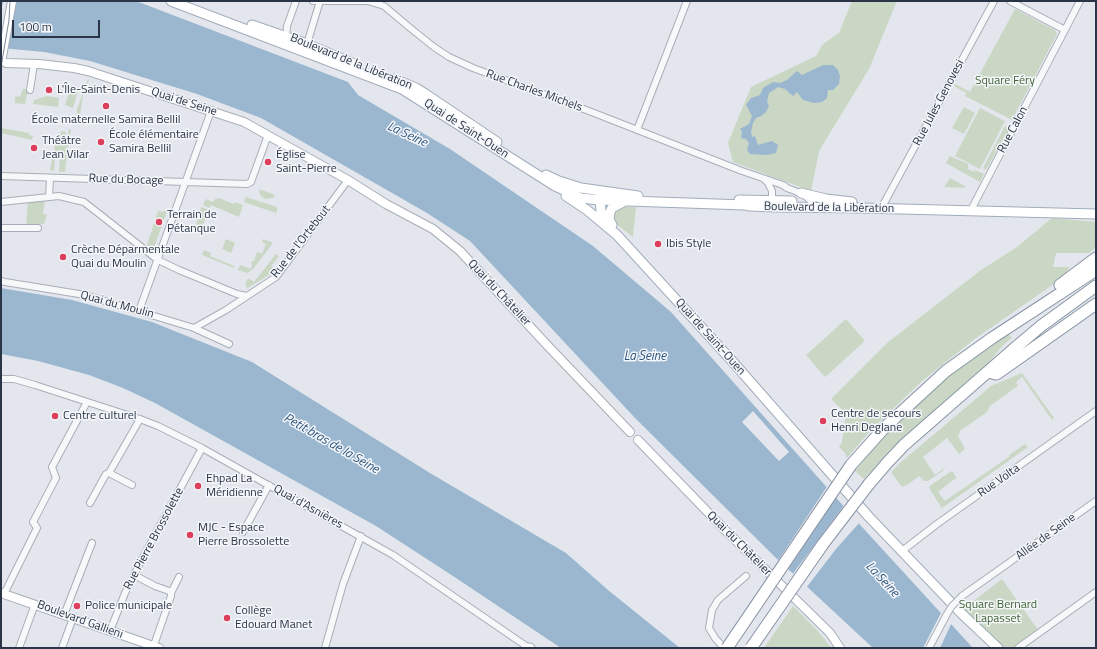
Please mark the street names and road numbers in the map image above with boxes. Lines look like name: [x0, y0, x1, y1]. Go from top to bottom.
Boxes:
street label: Boulevard de la Libération: [288, 31, 414, 93]
street label: Rue Jules Genovesi: [910, 58, 968, 148]
street label: Rue Charles Michels: [484, 67, 584, 115]
street label: Quai de Seine: [149, 85, 219, 119]
street label: Quai de Saint-Ouen: [421, 96, 511, 162]
street label: Rue Calon: [995, 104, 1031, 156]
street label: Rue du Bocage: [88, 171, 164, 189]
street label: Boulevard de la Libération: [764, 200, 894, 216]
street label: Rue de l'Ortebout: [268, 203, 334, 281]
street label: Quai du Châtelier: [464, 257, 534, 329]
street label: Quai du Moulin: [79, 288, 155, 322]
street label: Quai de Saint-Ouen: [672, 296, 748, 378]
street label: Rue Volta: [975, 461, 1023, 501]
street label: Quai d'Asnières: [271, 482, 345, 532]
street label: Rue Pierre Brossolette: [121, 485, 187, 593]
street label: Quai du Châtelier: [704, 509, 774, 579]
street label: Allée de Seine: [1013, 511, 1079, 563]
street label: Boulevard Gallieni: [35, 598, 125, 642]

